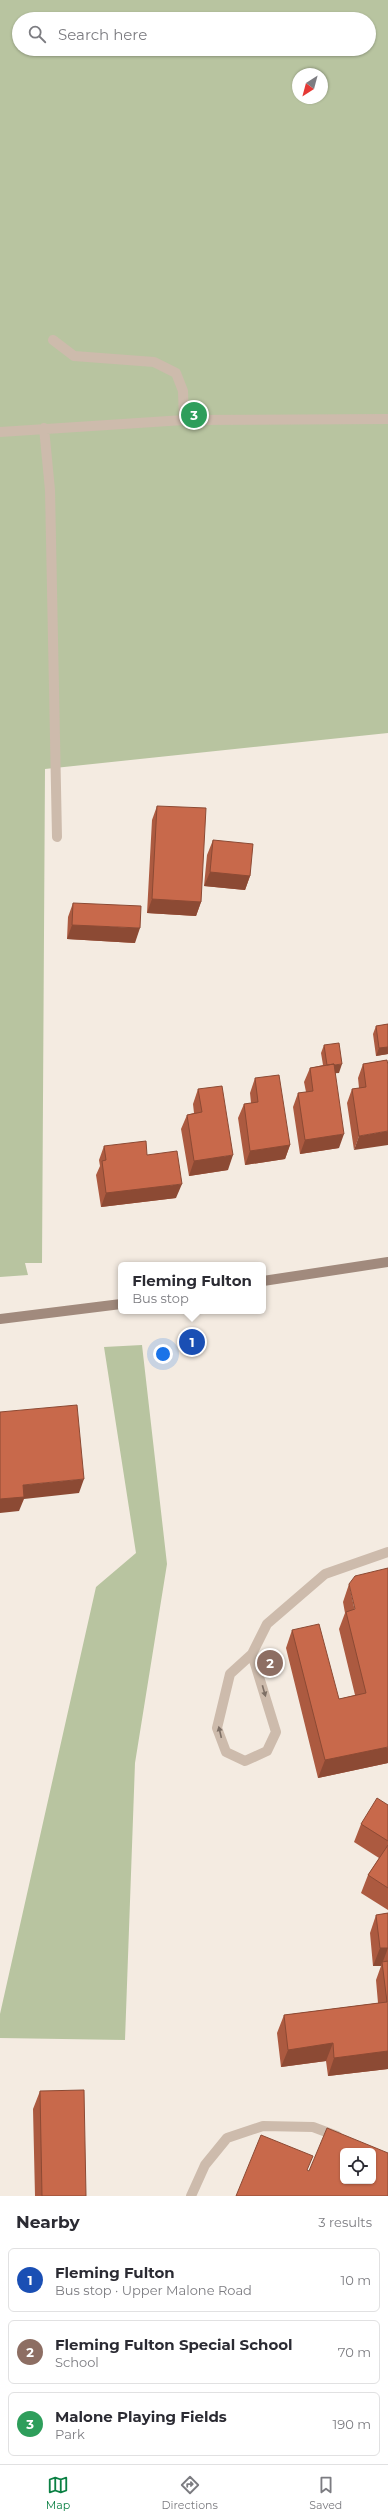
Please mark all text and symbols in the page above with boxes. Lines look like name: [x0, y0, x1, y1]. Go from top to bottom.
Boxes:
search box: [12, 12, 376, 56]
icon: search: [26, 23, 48, 45]
text: Search here: [58, 25, 147, 44]
north arrow: [292, 68, 328, 104]
pin: 3: [181, 400, 207, 430]
popup: [118, 1262, 266, 1314]
text: Fleming Fulton: [132, 1271, 252, 1290]
text: Bus stop: [132, 1290, 189, 1306]
pin: 1: [179, 1327, 205, 1357]
your location: [153, 1344, 173, 1364]
pin: 2: [257, 1648, 283, 1678]
one-way arrow: [261, 1685, 267, 1697]
one-way arrow: [216, 1725, 222, 1738]
map controls: [340, 2148, 376, 2184]
button: locate: [340, 2148, 376, 2184]
text: Nearby: [16, 2212, 80, 2232]
text: 3 results: [318, 2214, 372, 2230]
text: Fleming Fulton: [55, 2263, 175, 2282]
text: 1: [27, 2272, 33, 2288]
text: 10 m: [341, 2272, 371, 2288]
text: Bus stop · Upper Malone Road: [55, 2282, 252, 2298]
text: Fleming Fulton Special School: [55, 2335, 293, 2354]
text: 2: [26, 2344, 34, 2360]
text: 70 m: [338, 2344, 371, 2360]
text: School: [55, 2354, 99, 2370]
text: Malone Playing Fields: [55, 2407, 227, 2426]
text: 3: [26, 2416, 34, 2432]
text: 190 m: [333, 2416, 371, 2432]
text: Park: [55, 2426, 85, 2442]
tab: Map: [46, 2474, 70, 2512]
tab: Directions: [162, 2474, 218, 2512]
tab: Saved: [309, 2474, 342, 2512]

